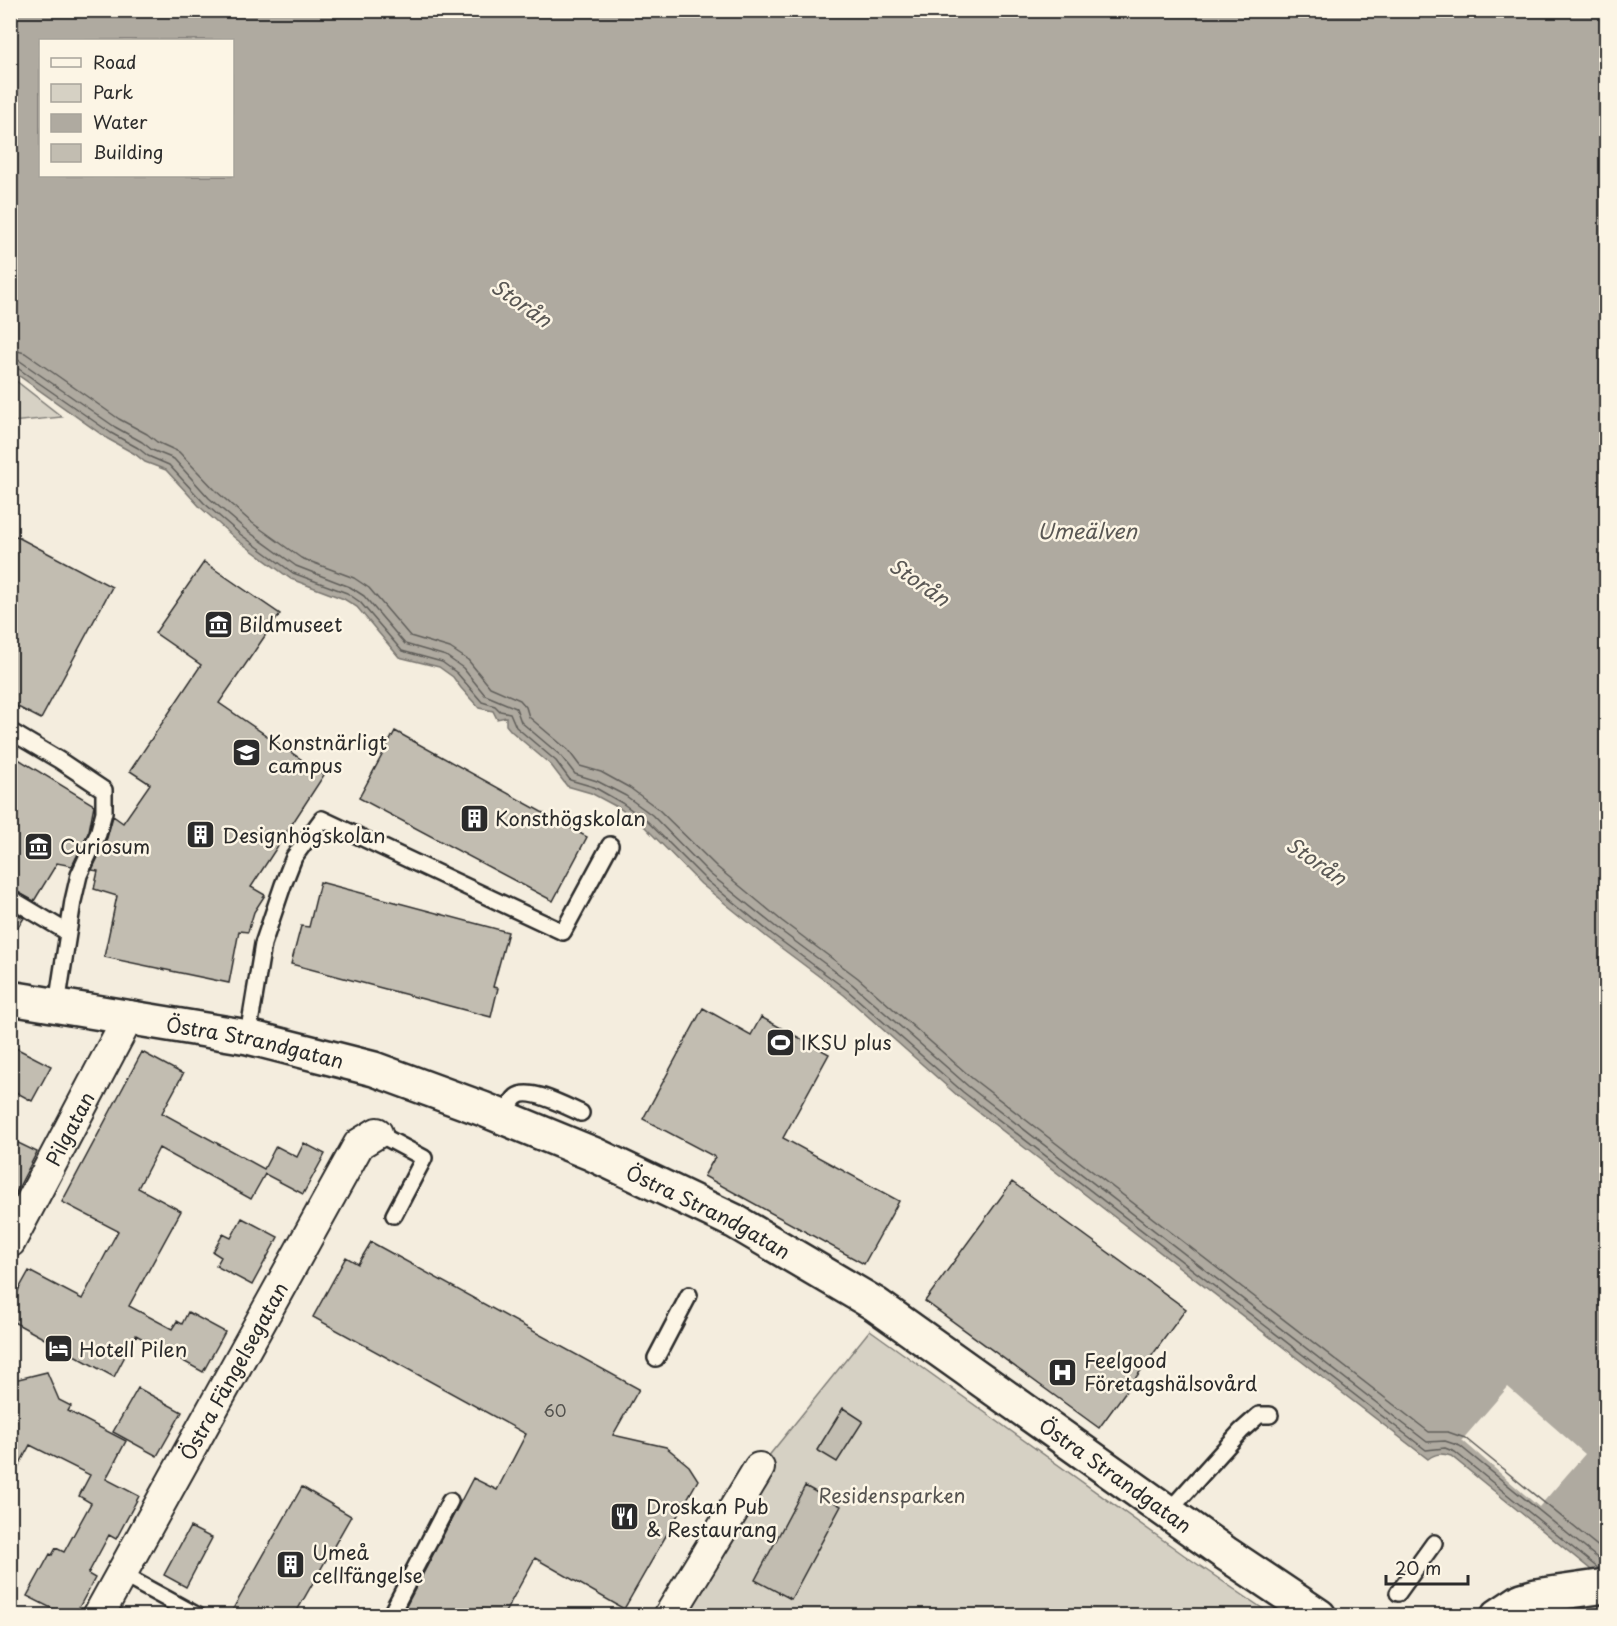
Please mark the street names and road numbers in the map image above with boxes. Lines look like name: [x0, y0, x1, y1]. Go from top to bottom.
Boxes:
street label: Östra Strandgatan: [164, 1009, 347, 1076]
street label: Pilgatan: [38, 1086, 102, 1171]
street label: Östra Strandgatan: [621, 1157, 796, 1266]
street label: Östra Fängelsegatan: [172, 1276, 295, 1466]
street label: Östra Strandgatan: [1033, 1410, 1198, 1540]

